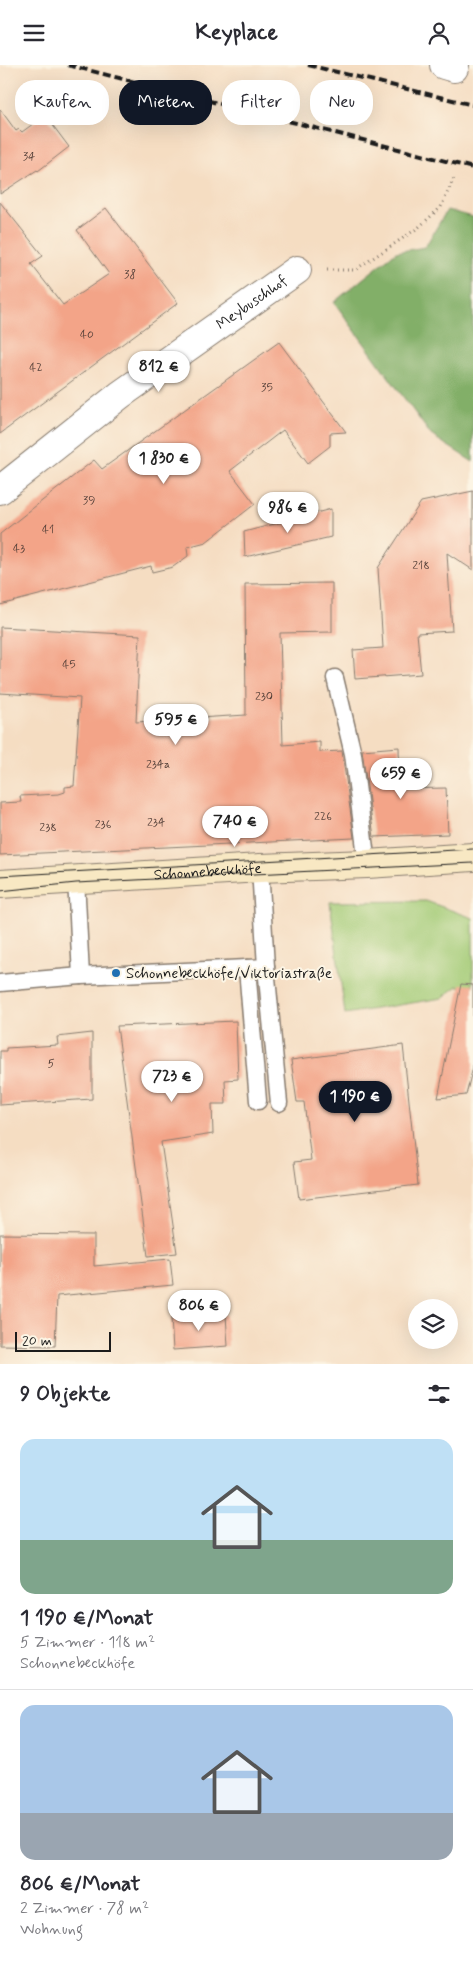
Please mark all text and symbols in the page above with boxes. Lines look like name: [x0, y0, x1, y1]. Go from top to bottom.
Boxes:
icon: menu: [20, 19, 48, 47]
text: Keyplace: [195, 19, 278, 47]
icon: person: [425, 19, 453, 47]
chip: Kaufen: [15, 80, 109, 125]
chip: Mieten: [119, 80, 212, 125]
chip: Filter: [222, 80, 300, 125]
chip: Neu: [310, 80, 373, 125]
house number: 34: [23, 149, 35, 165]
house number: 38: [124, 267, 136, 283]
street label: Meybuschhof: [212, 271, 292, 335]
house number: 40: [80, 327, 94, 343]
pin: 812 €: [124, 351, 194, 393]
text: 812 €: [139, 356, 179, 377]
house number: 42: [29, 360, 43, 376]
house number: 35: [261, 380, 273, 396]
pin: 1 830 €: [118, 443, 210, 485]
text: 1 830 €: [139, 448, 189, 469]
pin: 986 €: [253, 491, 323, 534]
house number: 39: [83, 493, 95, 509]
text: 986 €: [269, 497, 308, 518]
house number: 41: [42, 522, 54, 538]
house number: 43: [13, 541, 25, 557]
house number: 218: [412, 558, 430, 574]
house number: 45: [62, 657, 76, 673]
house number: 230: [255, 689, 273, 705]
pin: 595 €: [141, 703, 211, 746]
text: 595 €: [155, 709, 197, 730]
house number: 234a: [146, 757, 170, 773]
pin: 659 €: [366, 757, 436, 800]
text: 659 €: [381, 763, 421, 784]
pin: 740 €: [200, 805, 270, 848]
house number: 226: [314, 809, 332, 825]
text: 740 €: [213, 811, 257, 832]
house number: 234: [147, 815, 165, 831]
house number: 236: [95, 817, 112, 833]
house number: 238: [39, 820, 57, 836]
street label: Schonnebeckhöfe: [153, 859, 262, 886]
place label: Schonnebeckhöfe/Viktoriastraße: [126, 964, 332, 984]
marker: Schonnebeckhöfe/Viktoriastraße: [110, 967, 122, 979]
house number: 5: [47, 1056, 55, 1072]
pin: 723 €: [137, 1061, 207, 1103]
text: 723 €: [152, 1066, 192, 1087]
pin: 1 190 €: [309, 1081, 401, 1123]
text: 1 190 €: [330, 1086, 380, 1107]
pin: 806 €: [164, 1289, 234, 1332]
text: 806 €: [179, 1295, 219, 1316]
map controls: [408, 1299, 458, 1349]
button: layers: [408, 1299, 458, 1349]
scale bar: [15, 1329, 111, 1352]
text: 20 m: [22, 1332, 52, 1350]
text: 9 Objekte: [20, 1380, 110, 1408]
icon: filters: [425, 1380, 453, 1408]
icon: home: [192, 1472, 282, 1562]
text: 1 190 €/Monat: [20, 1604, 153, 1632]
text: 5 Zimmer · 118 m²: [20, 1632, 155, 1653]
text: Schonnebeckhöfe: [20, 1653, 135, 1674]
icon: home: [192, 1737, 282, 1827]
text: 806 €/Monat: [20, 1870, 140, 1898]
text: 2 Zimmer · 78 m²: [20, 1898, 149, 1919]
text: Wohnung: [20, 1919, 83, 1940]

